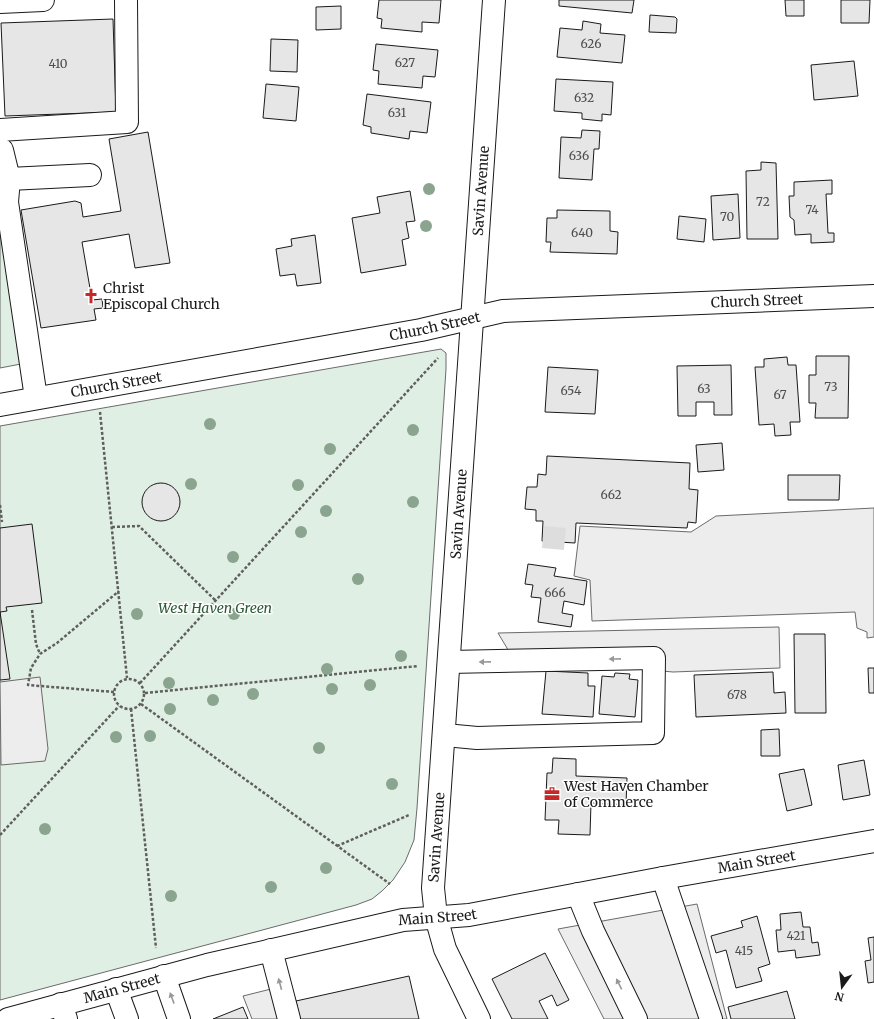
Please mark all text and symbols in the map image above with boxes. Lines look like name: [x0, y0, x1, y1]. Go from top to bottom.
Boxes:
house number: 626: [581, 36, 601, 51]
house number: 627: [395, 55, 415, 70]
house number: 410: [48, 56, 68, 71]
house number: 632: [574, 90, 594, 105]
house number: 631: [388, 105, 407, 120]
street label: Savin Avenue: [469, 145, 493, 236]
house number: 636: [569, 148, 589, 163]
house number: 72: [756, 194, 770, 209]
house number: 74: [805, 202, 819, 217]
house number: 70: [720, 209, 734, 224]
house number: 640: [571, 225, 593, 240]
place label: Christ Episcopal Church: [103, 279, 220, 313]
church icon: Christ Episcopal Church: [82, 287, 100, 305]
street label: Church Street: [711, 290, 804, 312]
street label: Church Street: [388, 307, 482, 344]
street label: Church Street: [69, 367, 164, 401]
house number: 73: [824, 379, 838, 394]
house number: 63: [697, 381, 711, 396]
house number: 654: [561, 383, 582, 398]
house number: 67: [773, 387, 787, 402]
street label: Savin Avenue: [447, 468, 471, 560]
house number: 662: [600, 487, 622, 502]
house number: 666: [544, 585, 566, 600]
park label: West Haven Green: [158, 599, 272, 617]
one-way arrow: [608, 656, 621, 662]
one-way arrow: [479, 658, 491, 665]
house number: 678: [727, 687, 747, 702]
place label: West Haven Chamber of Commerce: [563, 777, 709, 811]
office icon: West Haven Chamber of Commerce: [543, 785, 561, 803]
street label: Savin Avenue: [424, 792, 449, 883]
street label: Main Street: [716, 846, 797, 877]
street label: Main Street: [398, 905, 479, 929]
house number: 421: [787, 928, 806, 943]
house number: 415: [735, 943, 753, 958]
north arrow: [822, 967, 862, 1007]
street label: Main Street: [82, 969, 163, 1007]
one-way arrow: [277, 978, 283, 990]
one-way arrow: [615, 978, 622, 990]
text: N: [833, 989, 845, 1005]
one-way arrow: [168, 991, 174, 1003]

